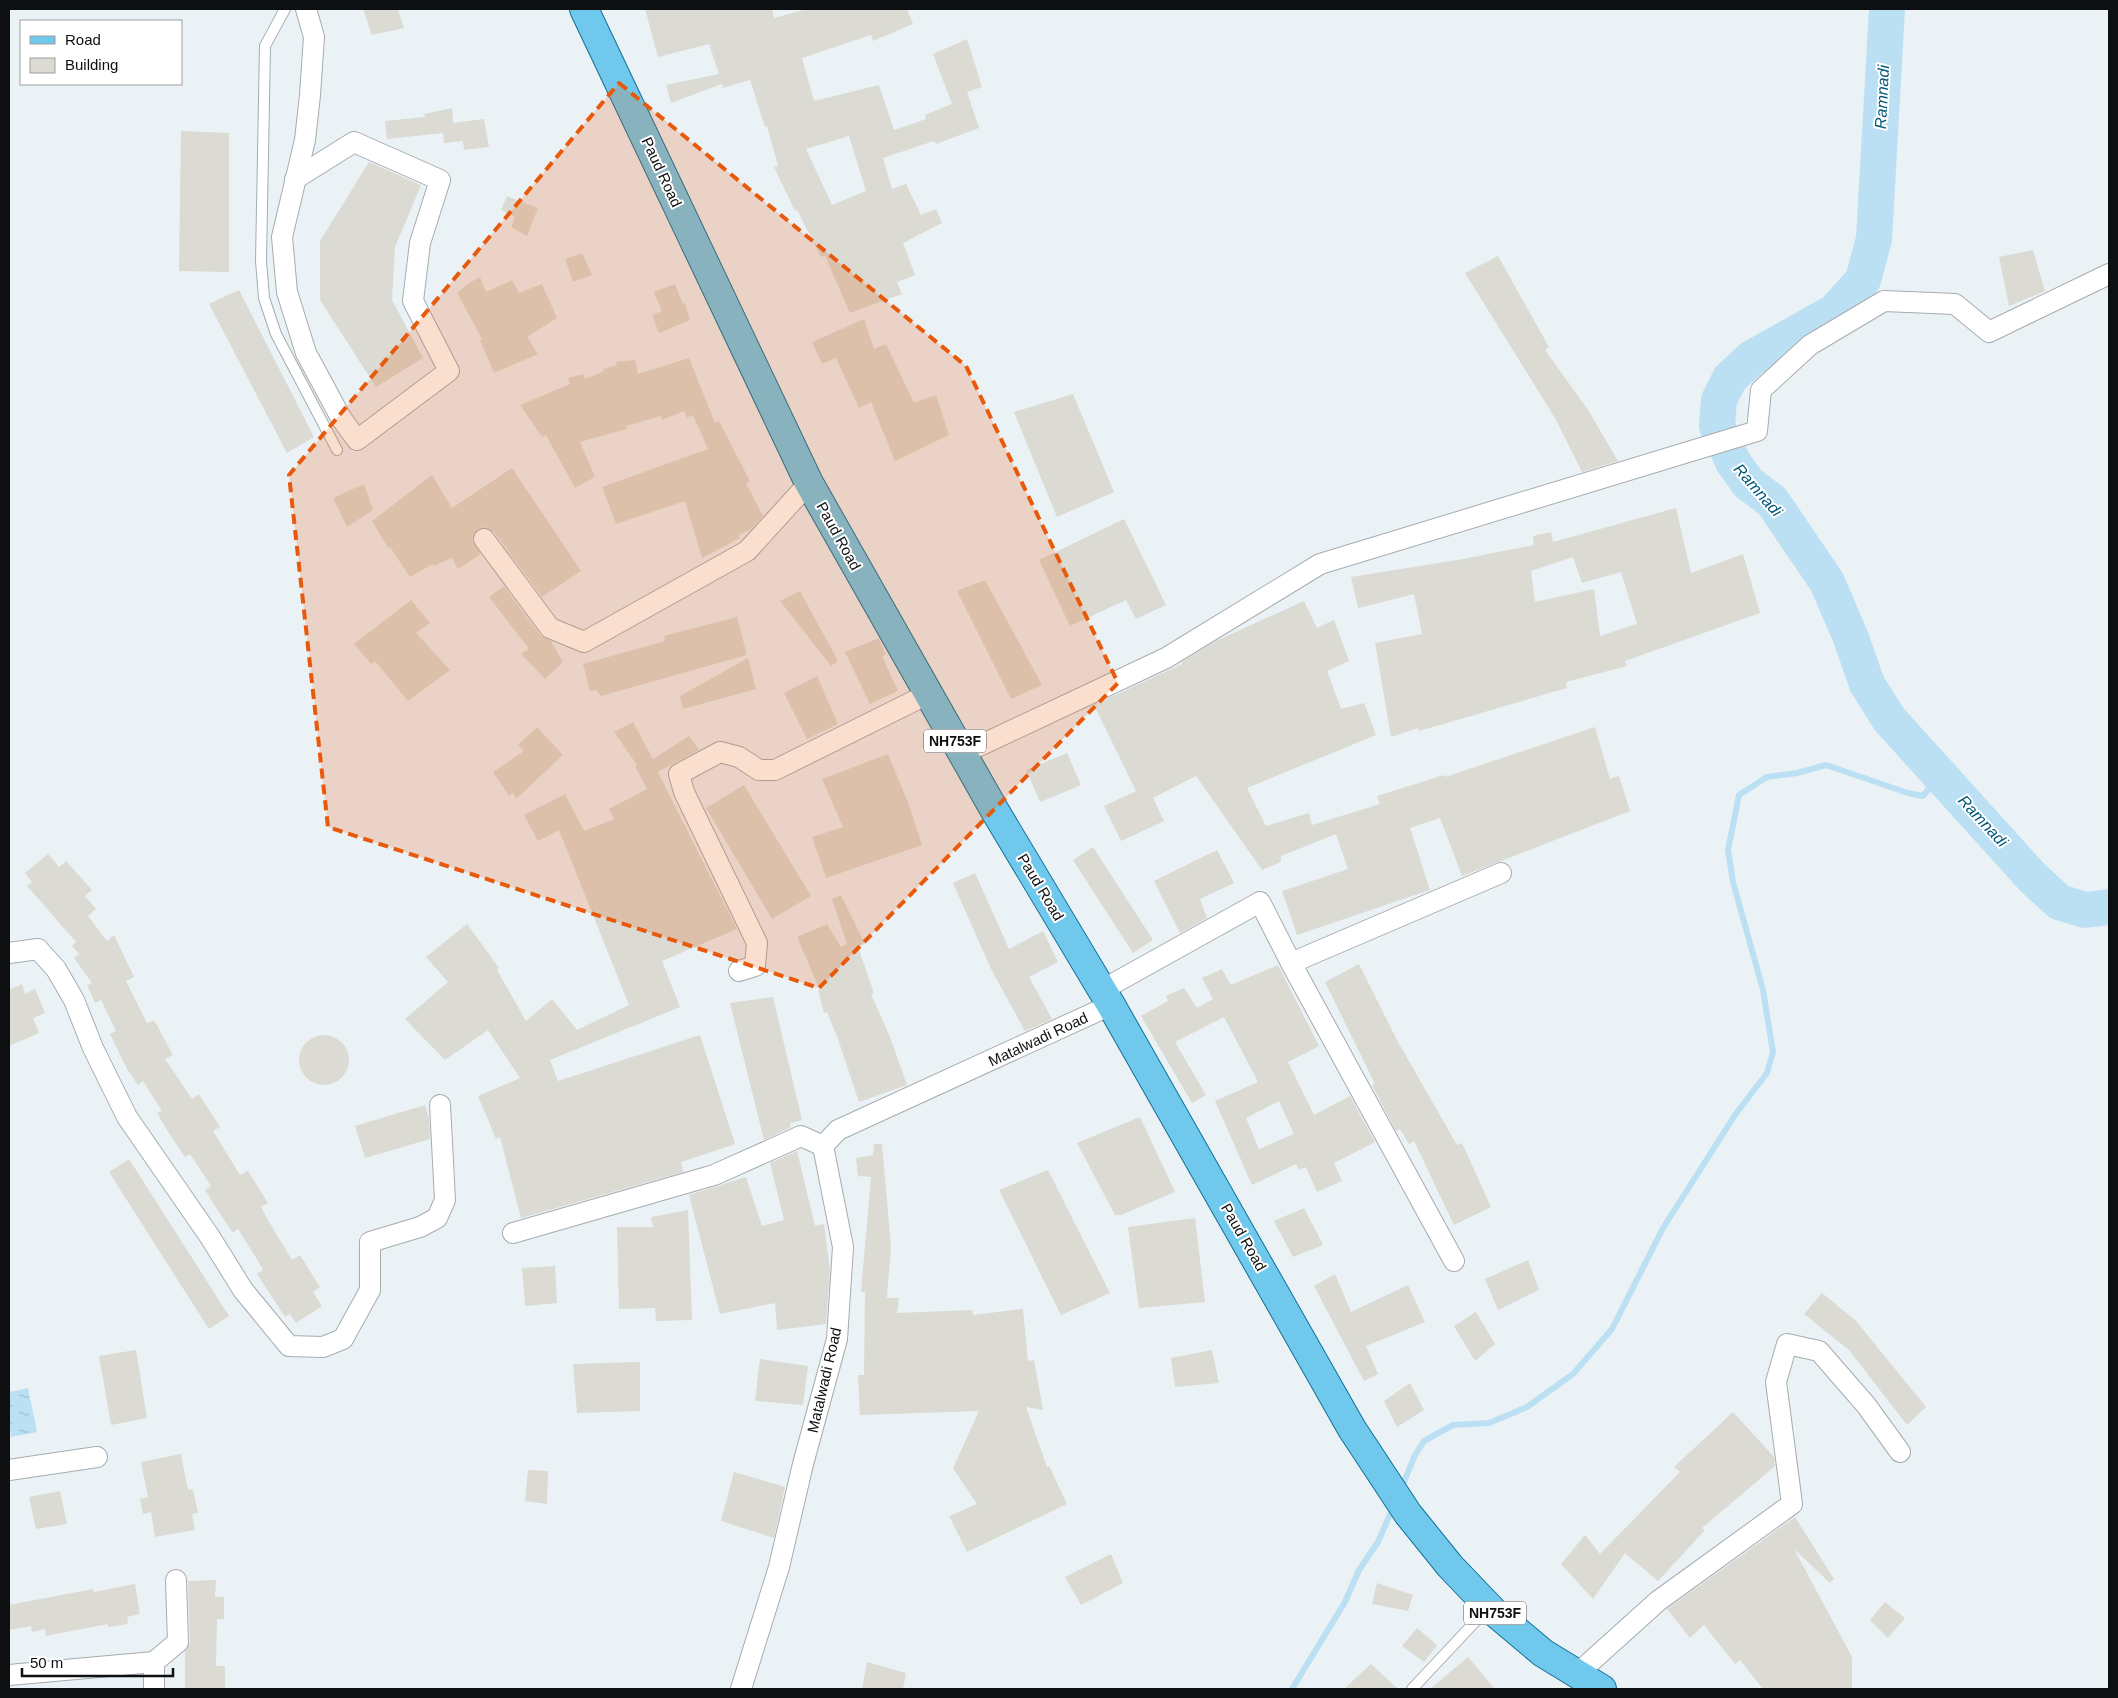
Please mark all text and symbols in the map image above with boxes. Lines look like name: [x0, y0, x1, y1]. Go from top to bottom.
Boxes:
legend: [20, 20, 182, 85]
text: Road: [65, 31, 101, 48]
text: Building: [65, 56, 118, 73]
water label: Ramnadi: [1872, 64, 1892, 129]
street label: Paud Road: [638, 134, 686, 210]
water label: Ramnadi: [1731, 460, 1786, 520]
street label: Paud Road: [813, 499, 865, 573]
road number: NH753F: [924, 729, 986, 752]
water label: Ramnadi: [1955, 792, 2011, 851]
street label: Paud Road: [1014, 850, 1068, 924]
street label: Matalwadi Road: [986, 1009, 1090, 1069]
street label: Paud Road: [1218, 1200, 1270, 1274]
street label: Matalwadi Road: [804, 1326, 844, 1434]
road number: NH753F: [1464, 1602, 1526, 1625]
scale bar: [22, 1646, 174, 1678]
text: 50 m: [30, 1654, 63, 1671]

